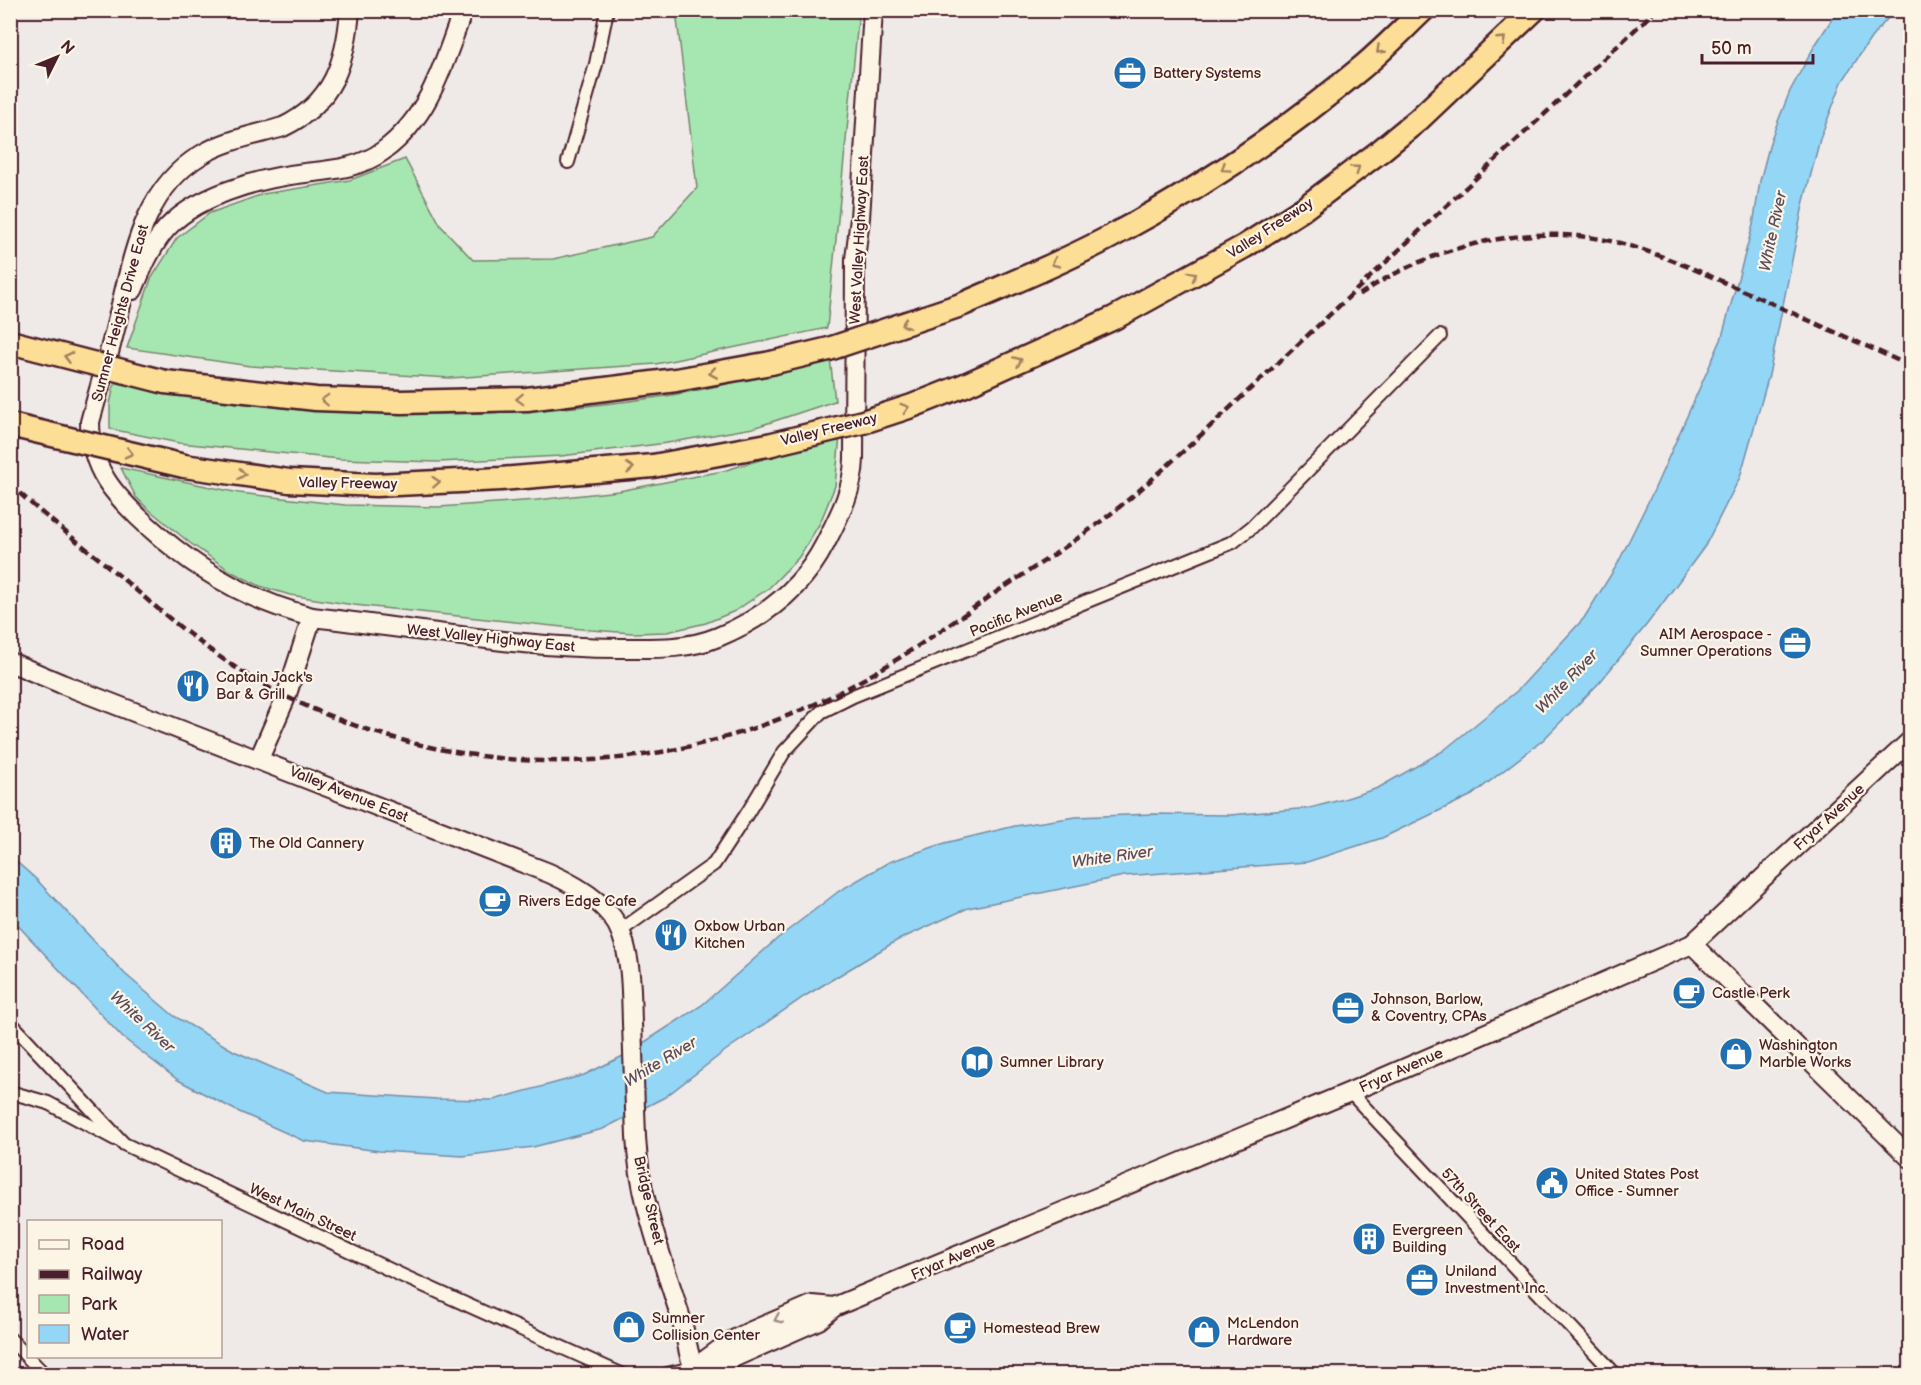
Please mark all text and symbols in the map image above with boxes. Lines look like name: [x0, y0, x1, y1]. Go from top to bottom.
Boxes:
north arrow: [27, 27, 87, 87]
scale bar: [1702, 27, 1813, 65]
text: N: [56, 37, 78, 59]
one-way arrow: [1495, 37, 1506, 48]
text: 50 m: [1711, 38, 1752, 59]
one-way arrow: [1377, 43, 1387, 54]
office icon: Battery Systems: [1112, 55, 1148, 91]
place label: Battery Systems: [1153, 64, 1262, 83]
street label: West Valley Highway East: [846, 155, 873, 325]
one-way arrow: [1221, 161, 1232, 172]
one-way arrow: [1349, 165, 1360, 176]
water label: White River: [1756, 188, 1791, 273]
street label: Valley Freeway: [1224, 193, 1317, 263]
street label: Sumner Heights Drive East: [88, 222, 153, 404]
one-way arrow: [1051, 256, 1062, 268]
one-way arrow: [1186, 271, 1197, 282]
one-way arrow: [900, 317, 911, 330]
one-way arrow: [63, 352, 73, 365]
one-way arrow: [1012, 357, 1023, 369]
one-way arrow: [708, 366, 718, 379]
one-way arrow: [320, 393, 329, 406]
one-way arrow: [515, 393, 524, 406]
one-way arrow: [899, 403, 910, 416]
street label: Valley Freeway: [779, 408, 880, 451]
one-way arrow: [123, 446, 133, 459]
one-way arrow: [626, 462, 635, 475]
one-way arrow: [237, 468, 246, 480]
street label: Valley Freeway: [298, 473, 398, 494]
one-way arrow: [431, 476, 440, 489]
street label: Pacific Avenue: [967, 587, 1065, 642]
street label: West Valley Highway East: [406, 620, 576, 657]
place label: AIM Aerospace - Sumner Operations: [1640, 625, 1773, 661]
office icon: AIM Aerospace - Sumner Operations: [1777, 625, 1813, 661]
water label: White River: [1532, 645, 1603, 718]
restaurant icon: Captain Jack's Bar & Grill: [175, 668, 211, 704]
place label: Captain Jack's Bar & Grill: [216, 668, 313, 704]
street label: Valley Avenue East: [287, 762, 411, 827]
street label: Fryar Avenue: [1790, 780, 1869, 855]
building icon: The Old Cannery: [208, 825, 244, 861]
place label: The Old Cannery: [249, 834, 364, 853]
water label: White River: [1071, 842, 1155, 873]
cafe icon: Rivers Edge Cafe: [477, 883, 513, 919]
place label: Rivers Edge Cafe: [518, 892, 637, 911]
restaurant icon: Oxbow Urban Kitchen: [653, 917, 689, 953]
place label: Oxbow Urban Kitchen: [694, 917, 785, 953]
cafe icon: Castle Perk: [1671, 975, 1707, 1011]
place label: Castle Perk: [1712, 984, 1791, 1003]
water label: White River: [106, 987, 179, 1058]
office icon: Johnson, Barlow, & Coventry, CPAs: [1330, 990, 1366, 1026]
place label: Johnson, Barlow, & Coventry, CPAs: [1371, 990, 1487, 1026]
water label: White River: [621, 1033, 702, 1091]
shop icon: Washington Marble Works: [1718, 1036, 1754, 1072]
place label: Washington Marble Works: [1759, 1036, 1852, 1072]
street label: Fryar Avenue: [1356, 1043, 1446, 1097]
library icon: Sumner Library: [959, 1044, 995, 1080]
place label: Sumner Library: [1000, 1053, 1104, 1072]
street label: Bridge Street: [629, 1154, 668, 1247]
street label: 57th Street East: [1437, 1164, 1525, 1257]
public building icon: United States Post Office - Sumner: [1534, 1165, 1570, 1201]
place label: United States Post Office - Sumner: [1575, 1165, 1699, 1201]
street label: West Main Street: [246, 1179, 360, 1246]
legend: [27, 1220, 222, 1358]
building icon: Evergreen Building: [1351, 1221, 1387, 1257]
place label: Evergreen Building: [1392, 1221, 1463, 1257]
street label: Fryar Avenue: [908, 1232, 998, 1285]
text: Road: [81, 1234, 125, 1255]
office icon: Uniland Investment Inc.: [1404, 1262, 1440, 1298]
place label: Uniland Investment Inc.: [1445, 1262, 1549, 1298]
text: Railway: [81, 1264, 143, 1285]
text: Park: [81, 1294, 117, 1315]
shop icon: Sumner Collision Center: [611, 1309, 647, 1345]
place label: Sumner Collision Center: [652, 1309, 760, 1345]
cafe icon: Homestead Brew: [942, 1310, 978, 1346]
one-way arrow: [774, 1312, 785, 1324]
shop icon: McLendon Hardware: [1186, 1314, 1222, 1350]
place label: McLendon Hardware: [1227, 1314, 1299, 1350]
place label: Homestead Brew: [983, 1319, 1100, 1338]
text: Water: [81, 1324, 129, 1345]

